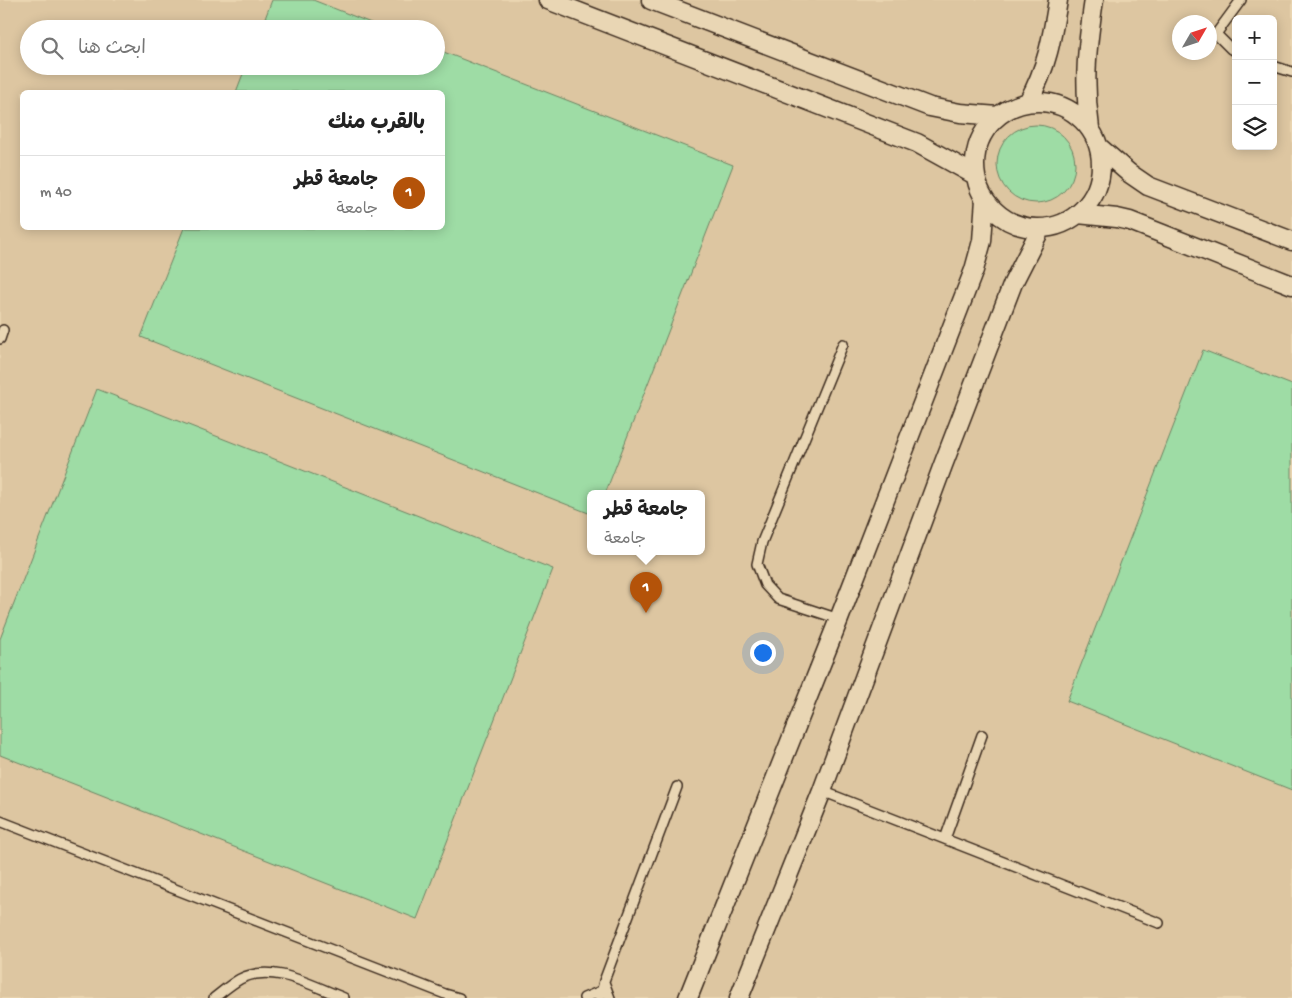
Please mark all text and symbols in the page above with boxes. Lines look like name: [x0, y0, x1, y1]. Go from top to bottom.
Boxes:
north arrow: [1172, 15, 1217, 60]
map controls: [1232, 15, 1277, 150]
button: +: [1232, 15, 1277, 60]
search box: [20, 20, 445, 75]
icon: search: [38, 34, 66, 62]
text: ابحث هنا: [78, 38, 146, 61]
button: −: [1232, 60, 1277, 105]
button: layers: [1232, 105, 1277, 150]
text: بالقرب منك: [328, 112, 425, 137]
text: جامعة قطر: [295, 170, 378, 193]
text: 40 m: [40, 184, 72, 203]
text: 1: [406, 184, 412, 203]
text: جامعة: [336, 201, 378, 220]
popup: [587, 490, 705, 555]
text: جامعة قطر: [604, 500, 688, 523]
text: جامعة: [604, 531, 646, 550]
pin: 1: [630, 572, 662, 613]
your location: [750, 640, 776, 666]

